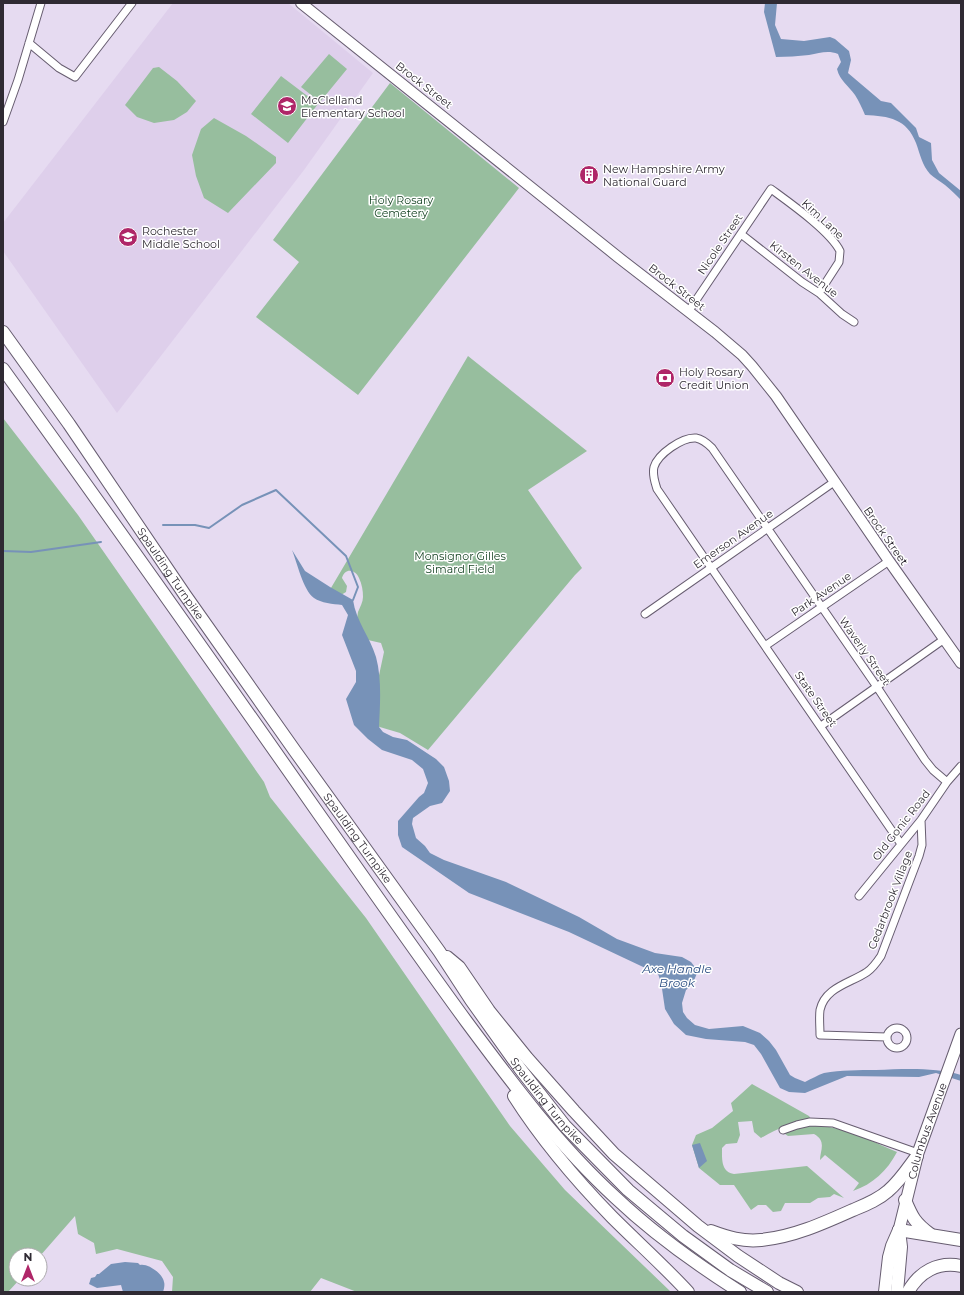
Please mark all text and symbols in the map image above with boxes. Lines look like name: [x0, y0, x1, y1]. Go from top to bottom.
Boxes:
street label: Brock Street: [393, 58, 456, 112]
place label: McClelland Elementary School: [301, 93, 405, 120]
school or university icon: McClelland Elementary School: [276, 95, 298, 117]
place label: New Hampshire Army National Guard: [603, 162, 725, 189]
building icon: New Hampshire Army National Guard: [578, 164, 600, 186]
park label: Holy Rosary Cemetery: [369, 193, 433, 220]
street label: Kim Lane: [799, 196, 847, 242]
street label: Nicole Street: [694, 210, 746, 277]
place label: Rochester Middle School: [142, 224, 220, 251]
school or university icon: Rochester Middle School: [117, 226, 139, 248]
street label: Kirsten Avenue: [767, 238, 841, 300]
street label: Brock Street: [646, 260, 709, 314]
place label: Holy Rosary Credit Union: [679, 365, 749, 392]
bank icon: Holy Rosary Credit Union: [654, 367, 676, 389]
street label: Brock Street: [861, 504, 912, 568]
street label: Emerson Avenue: [690, 506, 776, 572]
street label: Spaulding Turnpike: [134, 525, 207, 622]
park label: Monsignor Gilles Simard Field: [414, 549, 506, 576]
street label: Park Avenue: [788, 569, 854, 619]
street label: Waverly Street: [836, 614, 894, 688]
street label: State Street: [792, 669, 841, 730]
street label: Old Gonic Road: [869, 787, 933, 863]
street label: Spaulding Turnpike: [320, 790, 395, 886]
street label: Cedarbrook Village: [865, 848, 915, 951]
water label: Axe Handle Brook: [641, 961, 712, 990]
street label: Spaulding Turnpike: [507, 1055, 586, 1148]
street label: Columbus Avenue: [905, 1080, 950, 1181]
north arrow: [8, 1247, 48, 1287]
text: N: [24, 1250, 32, 1264]

